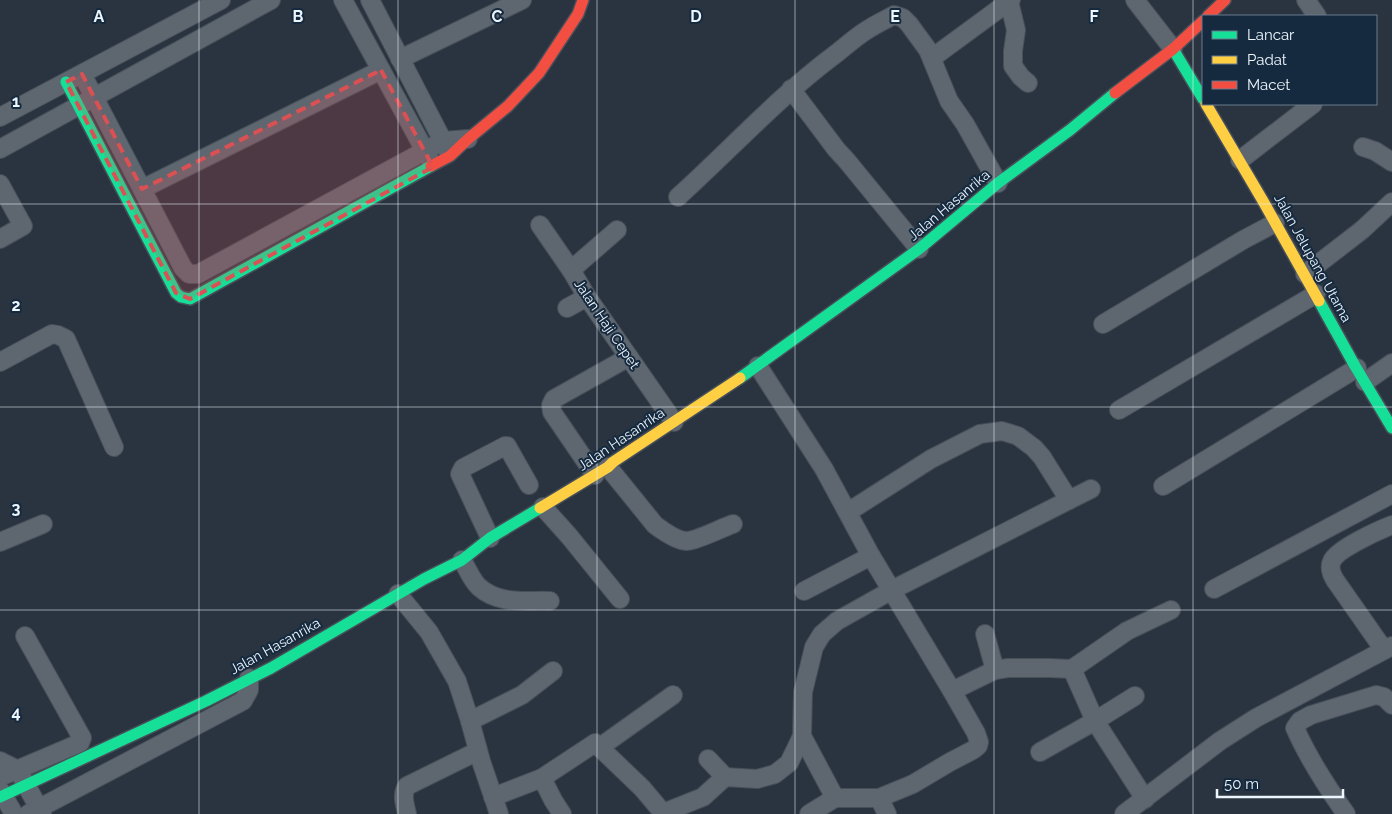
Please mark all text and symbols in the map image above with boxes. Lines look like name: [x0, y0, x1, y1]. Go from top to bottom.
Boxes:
text: A: [94, 7, 105, 26]
text: B: [293, 7, 304, 26]
text: C: [492, 7, 503, 26]
text: D: [690, 7, 702, 26]
text: E: [890, 7, 900, 26]
text: F: [1089, 7, 1099, 26]
legend: [1202, 15, 1377, 105]
text: Lancar: [1247, 26, 1295, 44]
text: Padat: [1247, 51, 1287, 69]
text: Macet: [1247, 76, 1290, 94]
text: 1: [12, 92, 20, 111]
street label: Jalan Hasanrika: [905, 166, 993, 244]
street label: Jalan Jelupang Utama: [1271, 191, 1355, 325]
street label: Jalan Haji Cepet: [571, 276, 643, 372]
text: 2: [11, 296, 21, 315]
street label: Jalan Hasanrika: [575, 404, 667, 474]
text: 3: [12, 499, 21, 518]
street label: Jalan Hasanrika: [227, 615, 323, 677]
text: 4: [11, 703, 21, 722]
scale bar: [1217, 766, 1343, 798]
text: 50 m: [1224, 775, 1259, 793]

